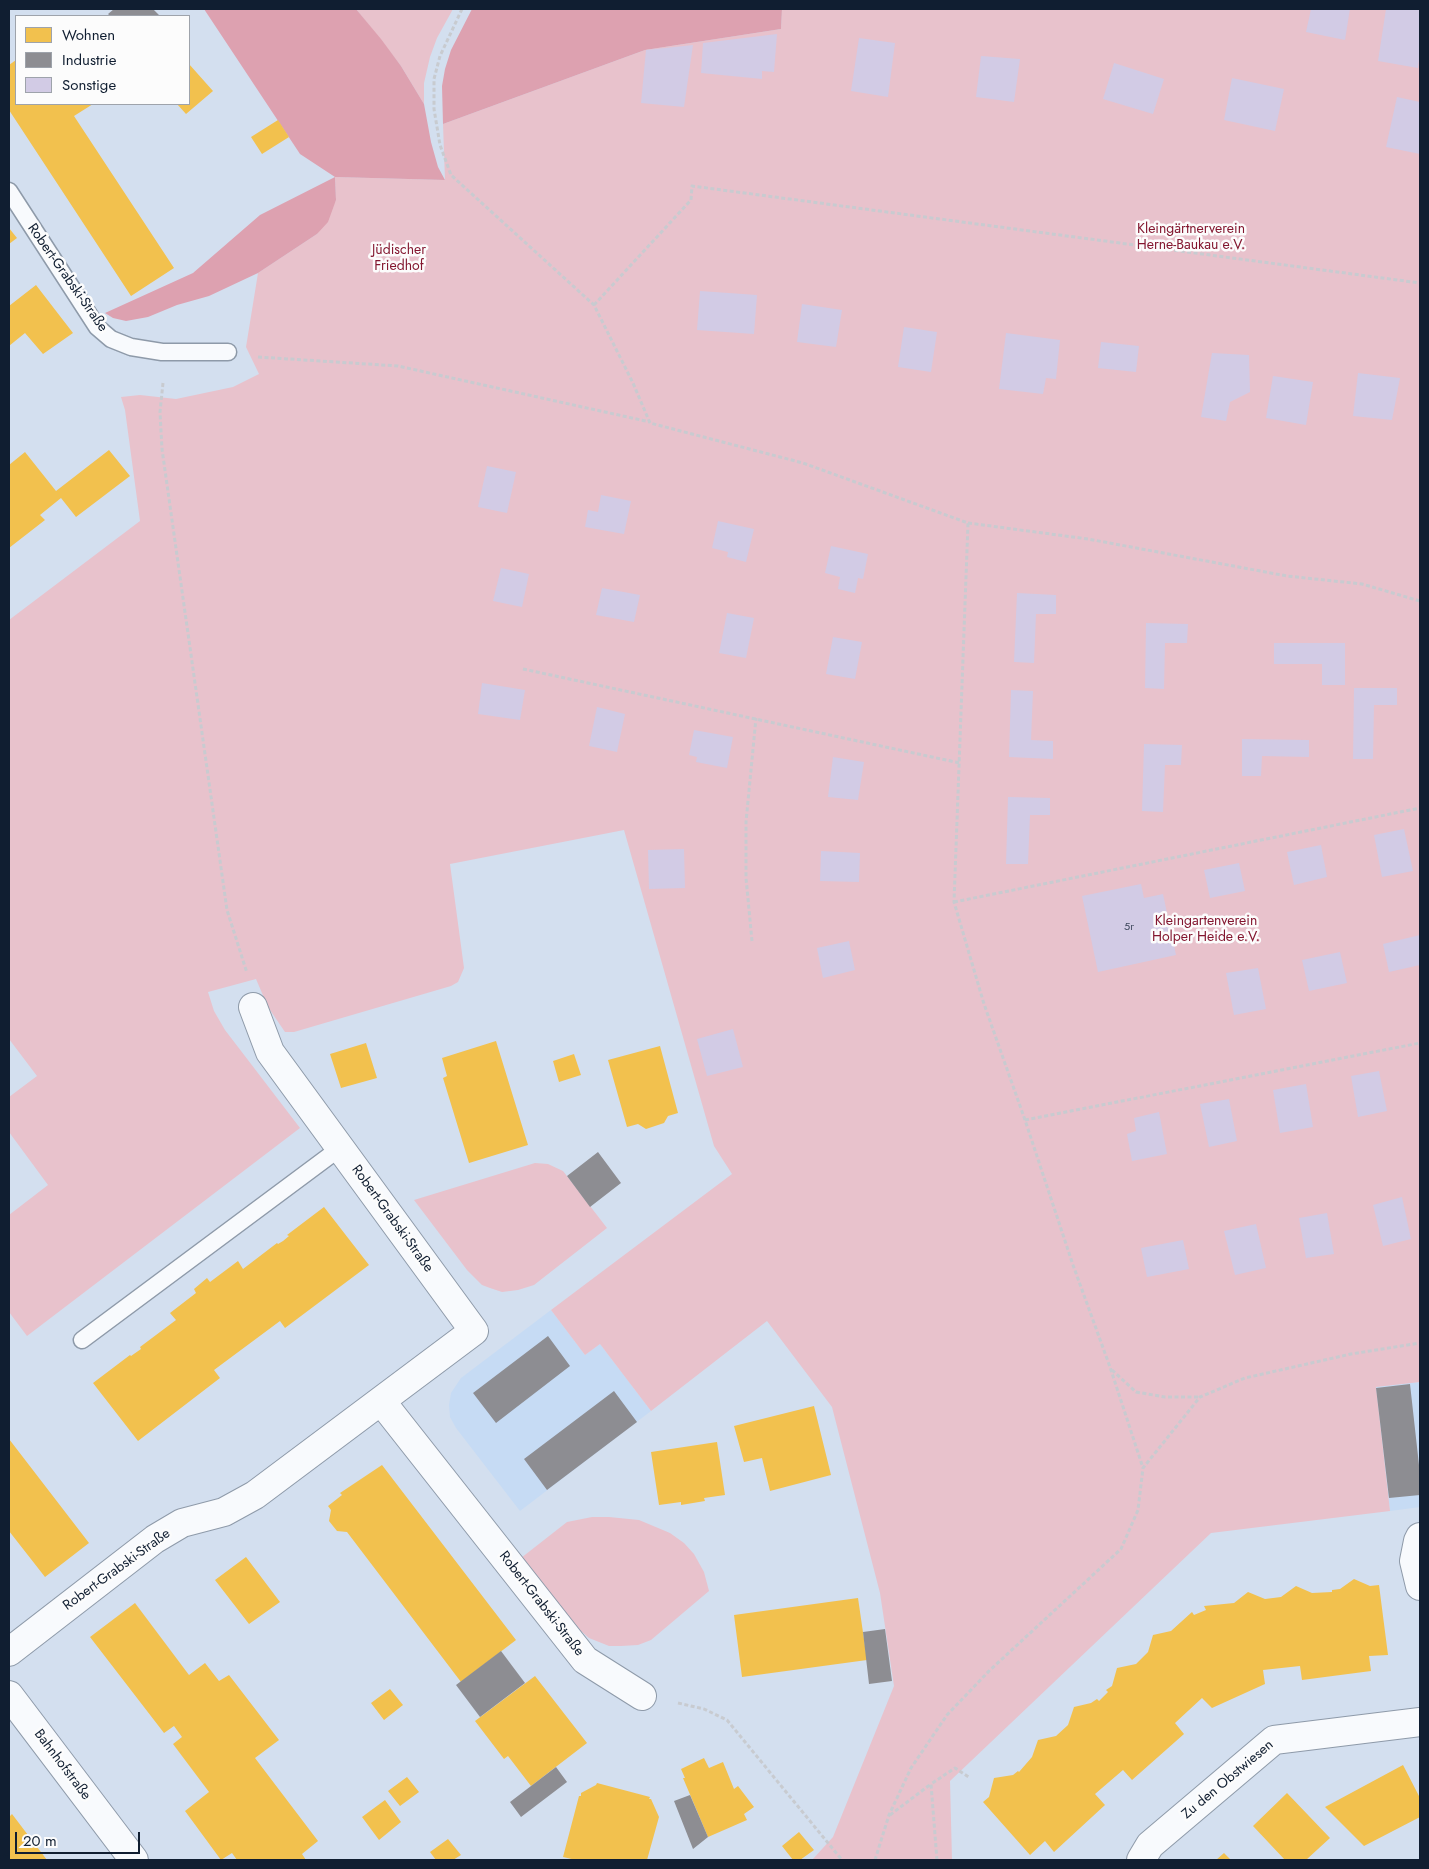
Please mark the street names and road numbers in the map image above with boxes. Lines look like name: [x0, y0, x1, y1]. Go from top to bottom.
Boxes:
street label: Robert-Grabski-Straße: [23, 221, 111, 335]
street label: Robert-Grabski-Straße: [348, 1162, 436, 1276]
street label: Robert-Grabski-Straße: [60, 1526, 174, 1614]
street label: Robert-Grabski-Straße: [495, 1548, 587, 1660]
street label: Bahnhofstraße: [30, 1726, 94, 1804]
street label: Zu den Obstwiesen: [1179, 1737, 1277, 1823]

